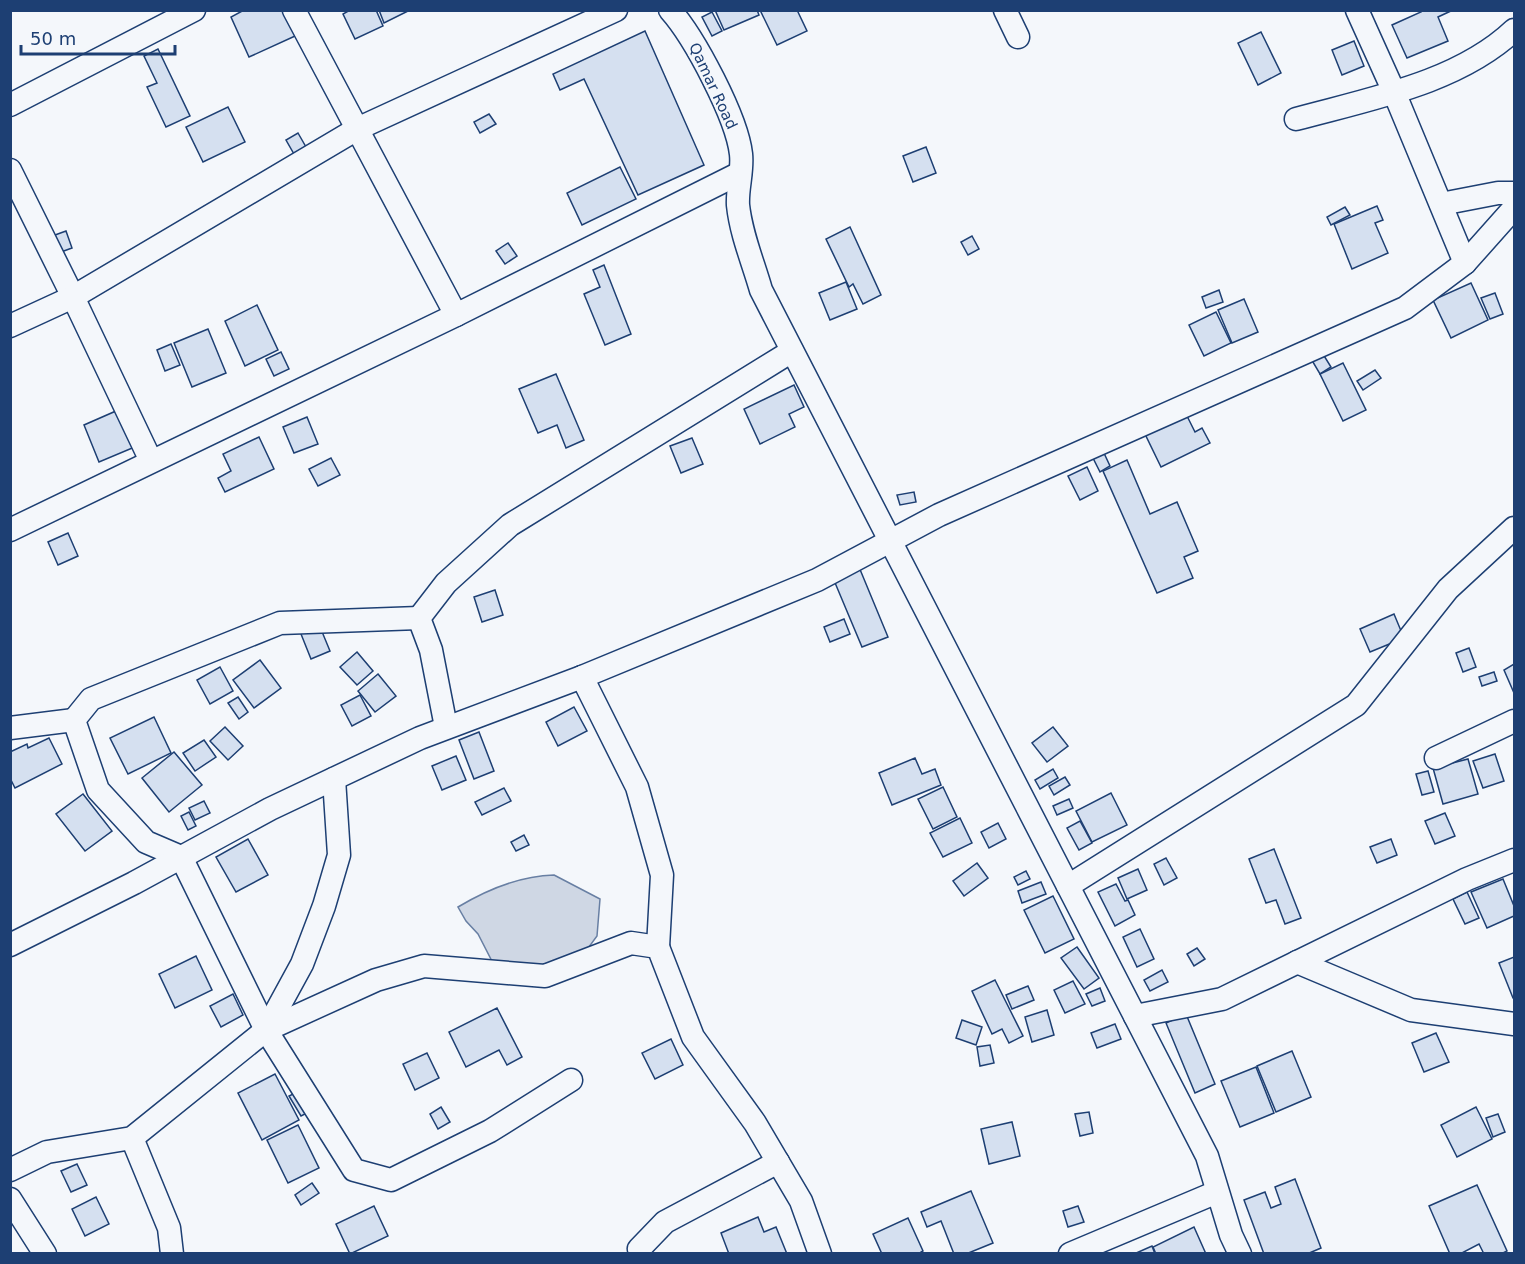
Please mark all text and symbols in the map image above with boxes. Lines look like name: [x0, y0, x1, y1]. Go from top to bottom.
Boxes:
scale bar: [21, 18, 176, 56]
text: 50 m: [30, 28, 76, 49]
street label: Qamar Road: [685, 40, 741, 132]

